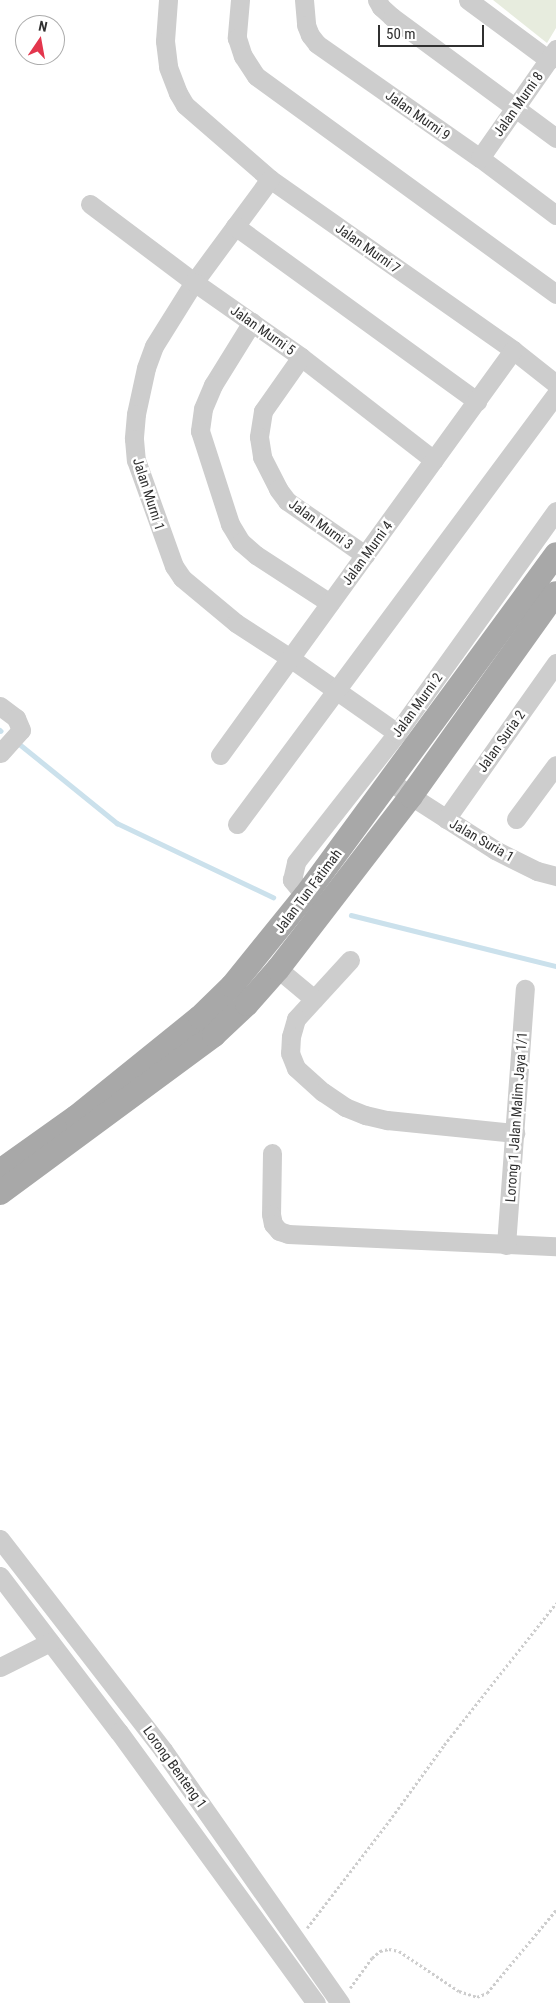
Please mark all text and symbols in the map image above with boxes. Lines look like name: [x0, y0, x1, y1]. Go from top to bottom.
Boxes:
north arrow: [15, 15, 65, 65]
scale bar: [381, 15, 487, 47]
text: N: [37, 18, 49, 35]
text: 50 m: [386, 25, 416, 43]
street label: Jalan Murni 8: [490, 68, 546, 140]
street label: Jalan Murni 9: [382, 87, 454, 143]
street label: Jalan Murni 7: [332, 220, 404, 276]
street label: Jalan Murni 5: [227, 302, 299, 358]
street label: Jalan Murni 1: [129, 456, 169, 532]
street label: Jalan Murni 3: [286, 495, 356, 553]
street label: Jalan Murni 4: [338, 518, 396, 588]
street label: Jalan Murni 2: [388, 670, 446, 740]
street label: Jalan Suria 2: [474, 707, 528, 775]
street label: Jalan Suria 1: [447, 815, 517, 865]
street label: Jalan Tun Fatimah: [271, 845, 345, 937]
street label: Lorong 1 Jalan Malim Jaya 1/1: [502, 1031, 530, 1203]
street label: Lorong Benteng 1: [140, 1723, 210, 1811]

